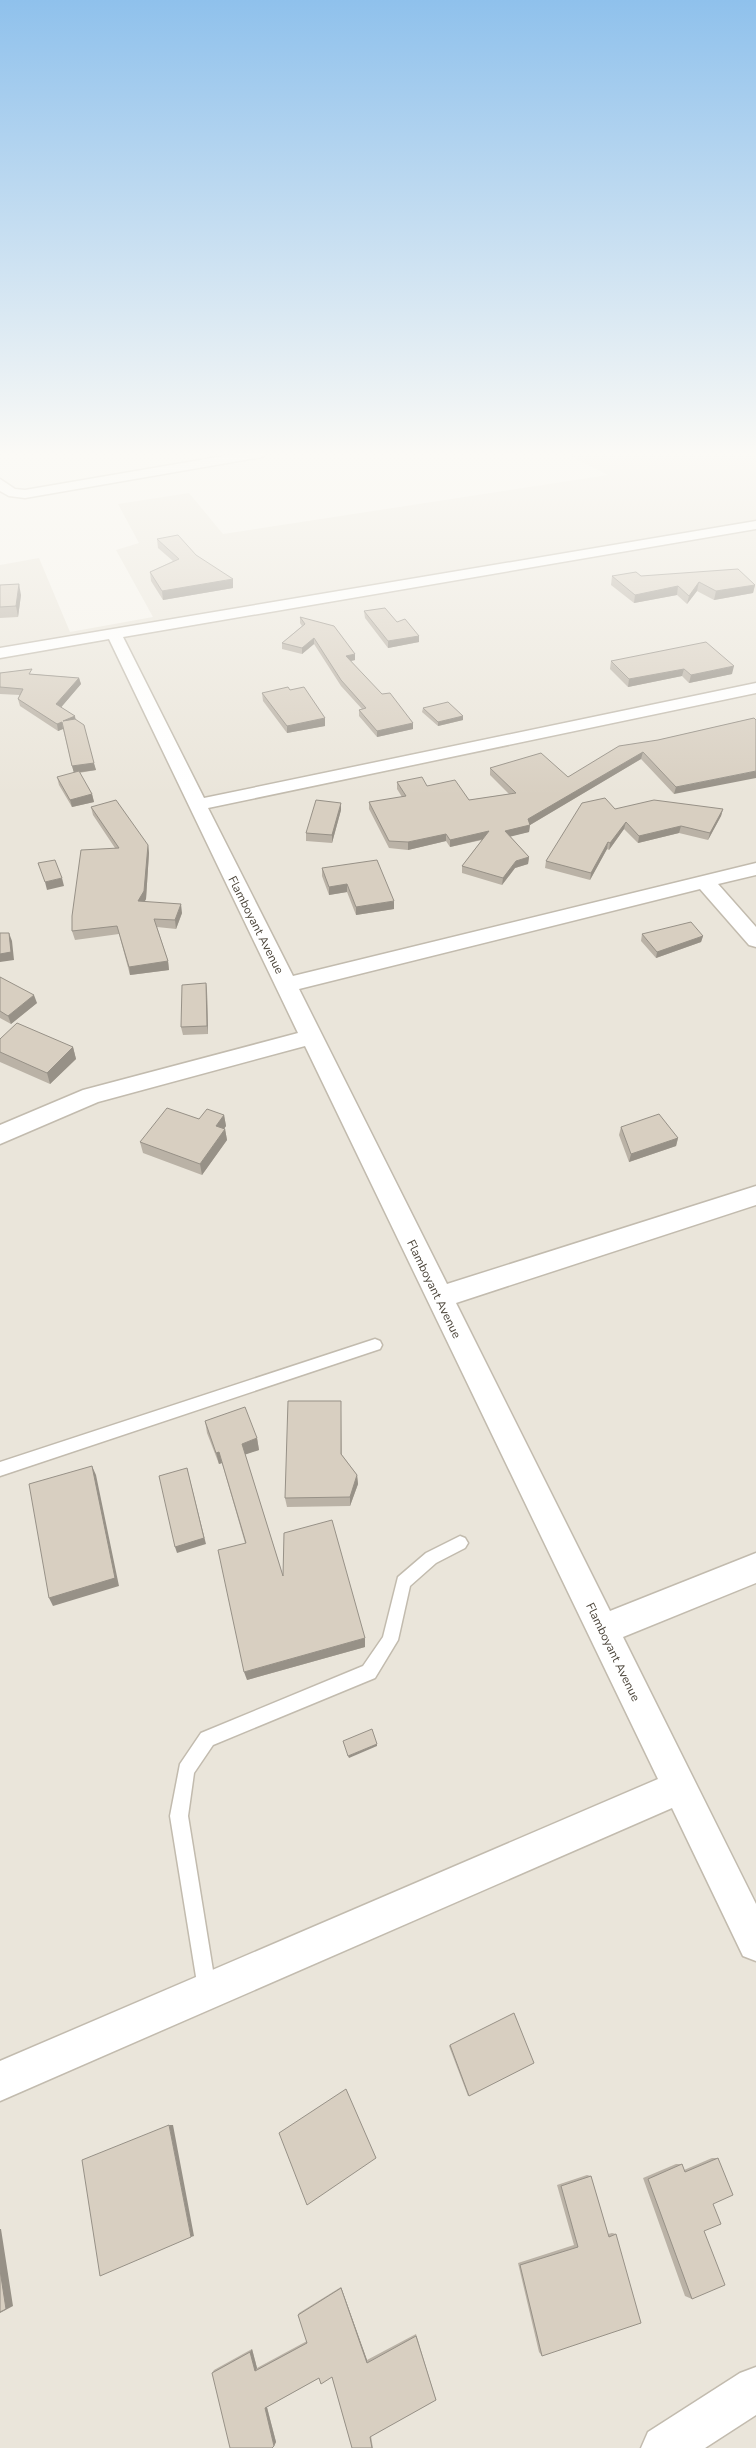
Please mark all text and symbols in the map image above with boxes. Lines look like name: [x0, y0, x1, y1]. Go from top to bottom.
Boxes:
street label: Flamboyant Avenue: [224, 873, 288, 977]
street label: Flamboyant Avenue: [403, 1237, 465, 1341]
street label: Flamboyant Avenue: [582, 1600, 644, 1704]

